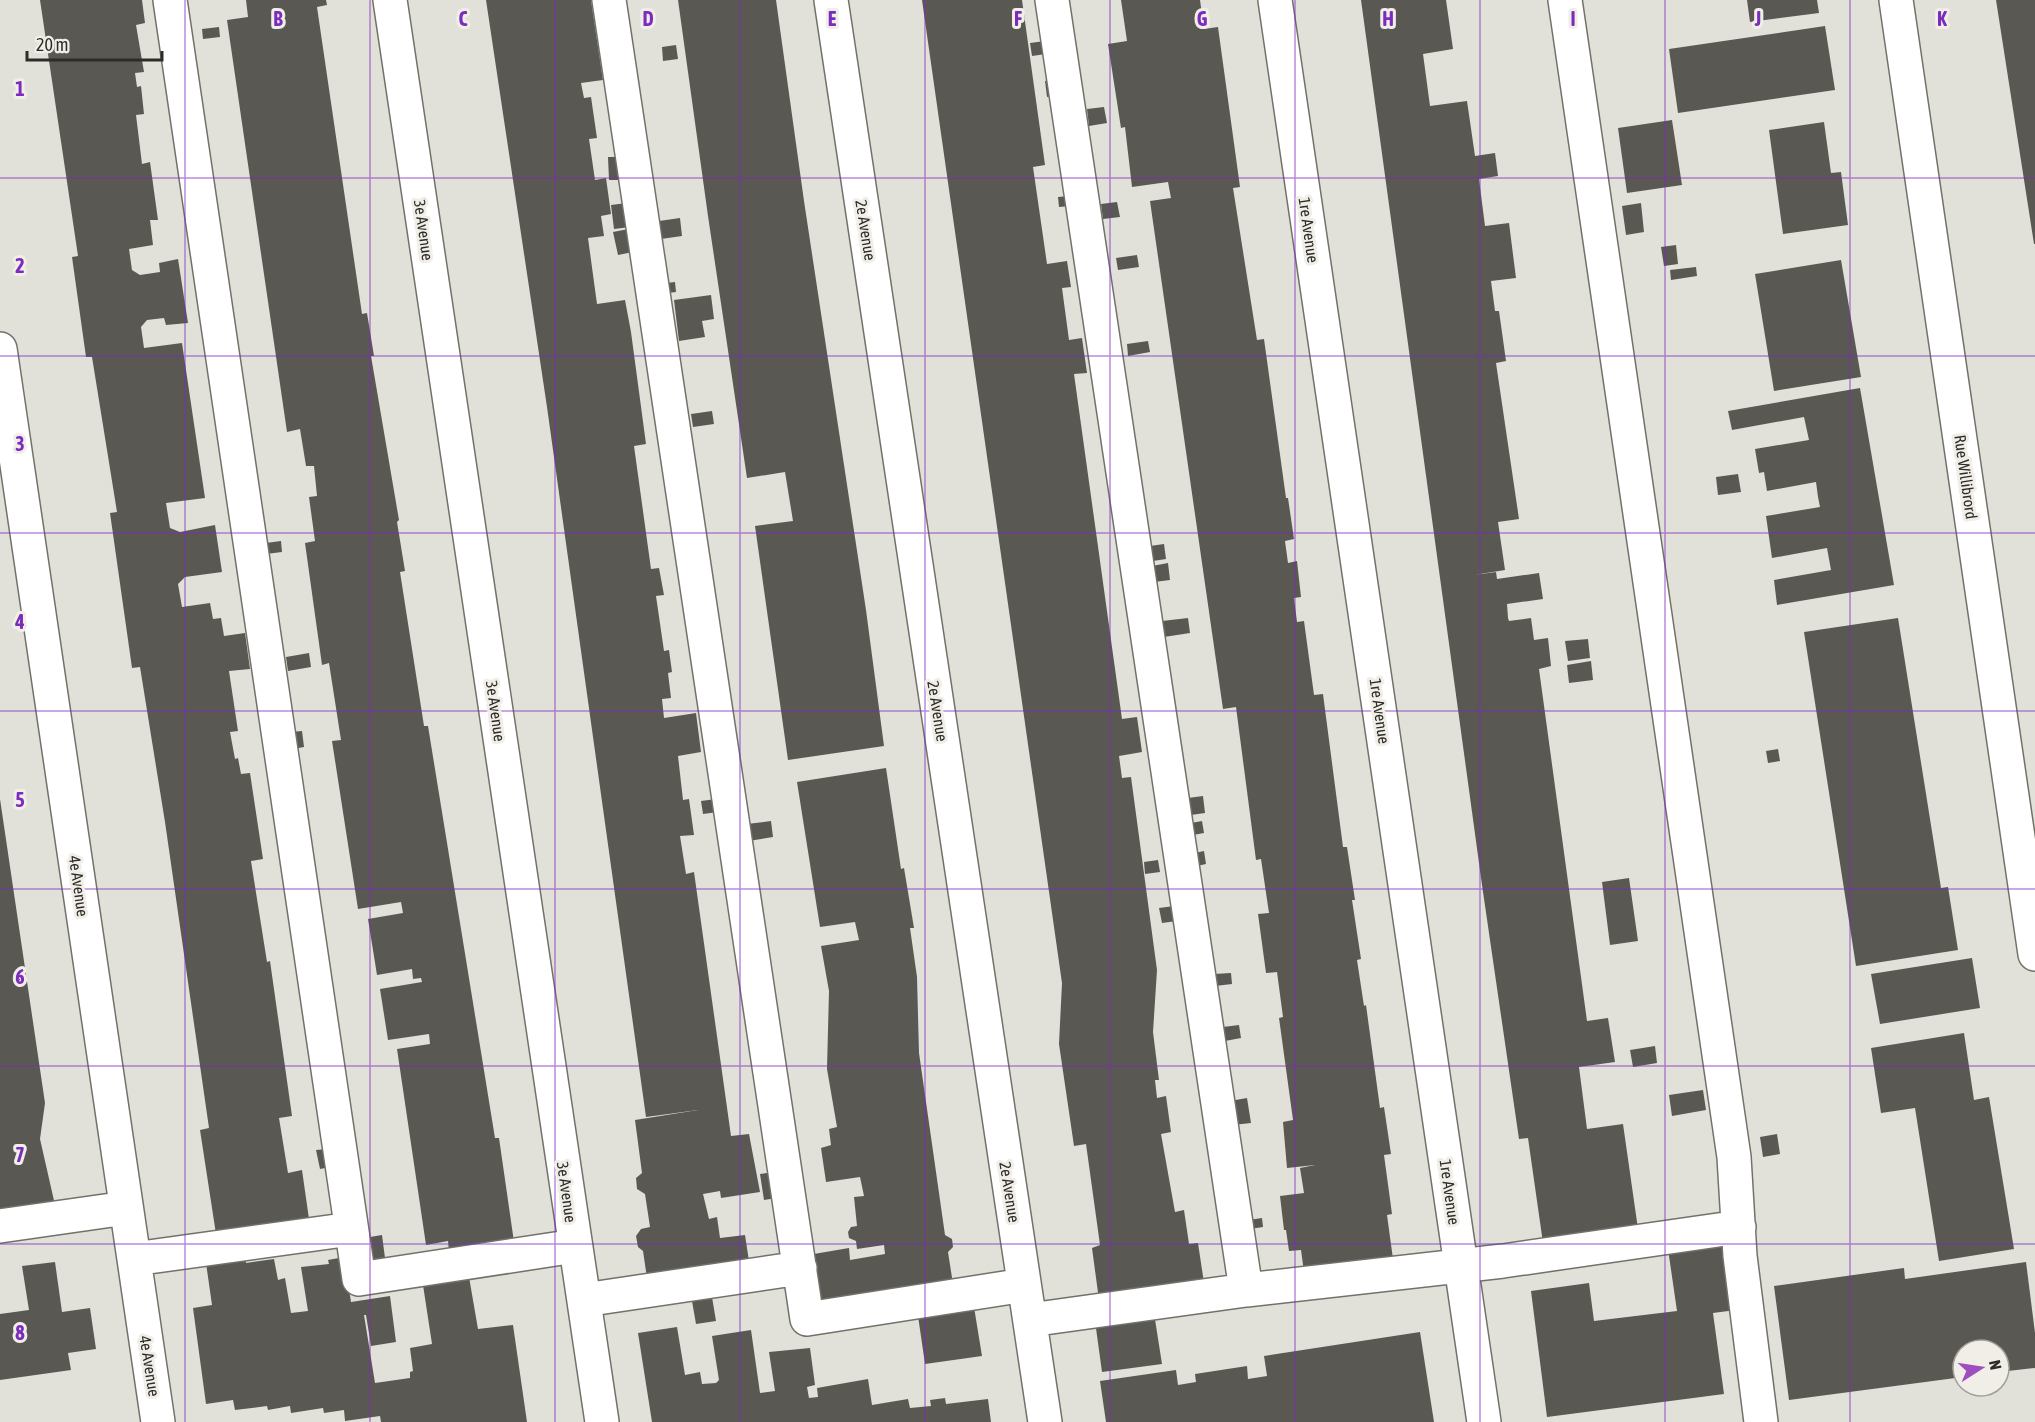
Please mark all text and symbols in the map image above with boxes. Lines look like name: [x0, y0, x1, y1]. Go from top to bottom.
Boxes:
text: B: [273, 7, 283, 30]
text: C: [459, 7, 468, 30]
text: D: [642, 7, 654, 30]
text: E: [828, 7, 837, 30]
text: F: [1014, 7, 1022, 30]
text: G: [1197, 7, 1208, 30]
text: H: [1382, 7, 1394, 30]
text: I: [1570, 7, 1576, 30]
text: J: [1754, 7, 1761, 30]
text: K: [1937, 7, 1947, 30]
scale bar: [27, 24, 162, 62]
text: 20 m: [36, 34, 68, 55]
text: 1: [15, 77, 25, 100]
street label: 1re Avenue: [1295, 196, 1323, 264]
street label: 3e Avenue: [411, 198, 437, 262]
street label: 2e Avenue: [852, 198, 880, 262]
text: 2: [15, 254, 25, 277]
text: 3: [15, 432, 25, 455]
street label: Rue Willibrord: [1951, 434, 1981, 520]
text: 4: [14, 610, 25, 633]
street label: 1re Avenue: [1366, 677, 1394, 745]
street label: 3e Avenue: [483, 679, 509, 743]
street label: 2e Avenue: [924, 679, 952, 743]
text: 5: [15, 788, 25, 811]
street label: 4e Avenue: [66, 854, 92, 918]
text: 6: [15, 965, 25, 988]
text: 7: [15, 1143, 25, 1166]
street label: 1re Avenue: [1436, 1158, 1464, 1226]
street label: 3e Avenue: [554, 1160, 580, 1224]
street label: 2e Avenue: [996, 1160, 1024, 1224]
text: 8: [15, 1321, 25, 1344]
street label: 4e Avenue: [136, 1334, 164, 1398]
north arrow: [1951, 1338, 2011, 1398]
text: N: [1986, 1358, 2005, 1371]

